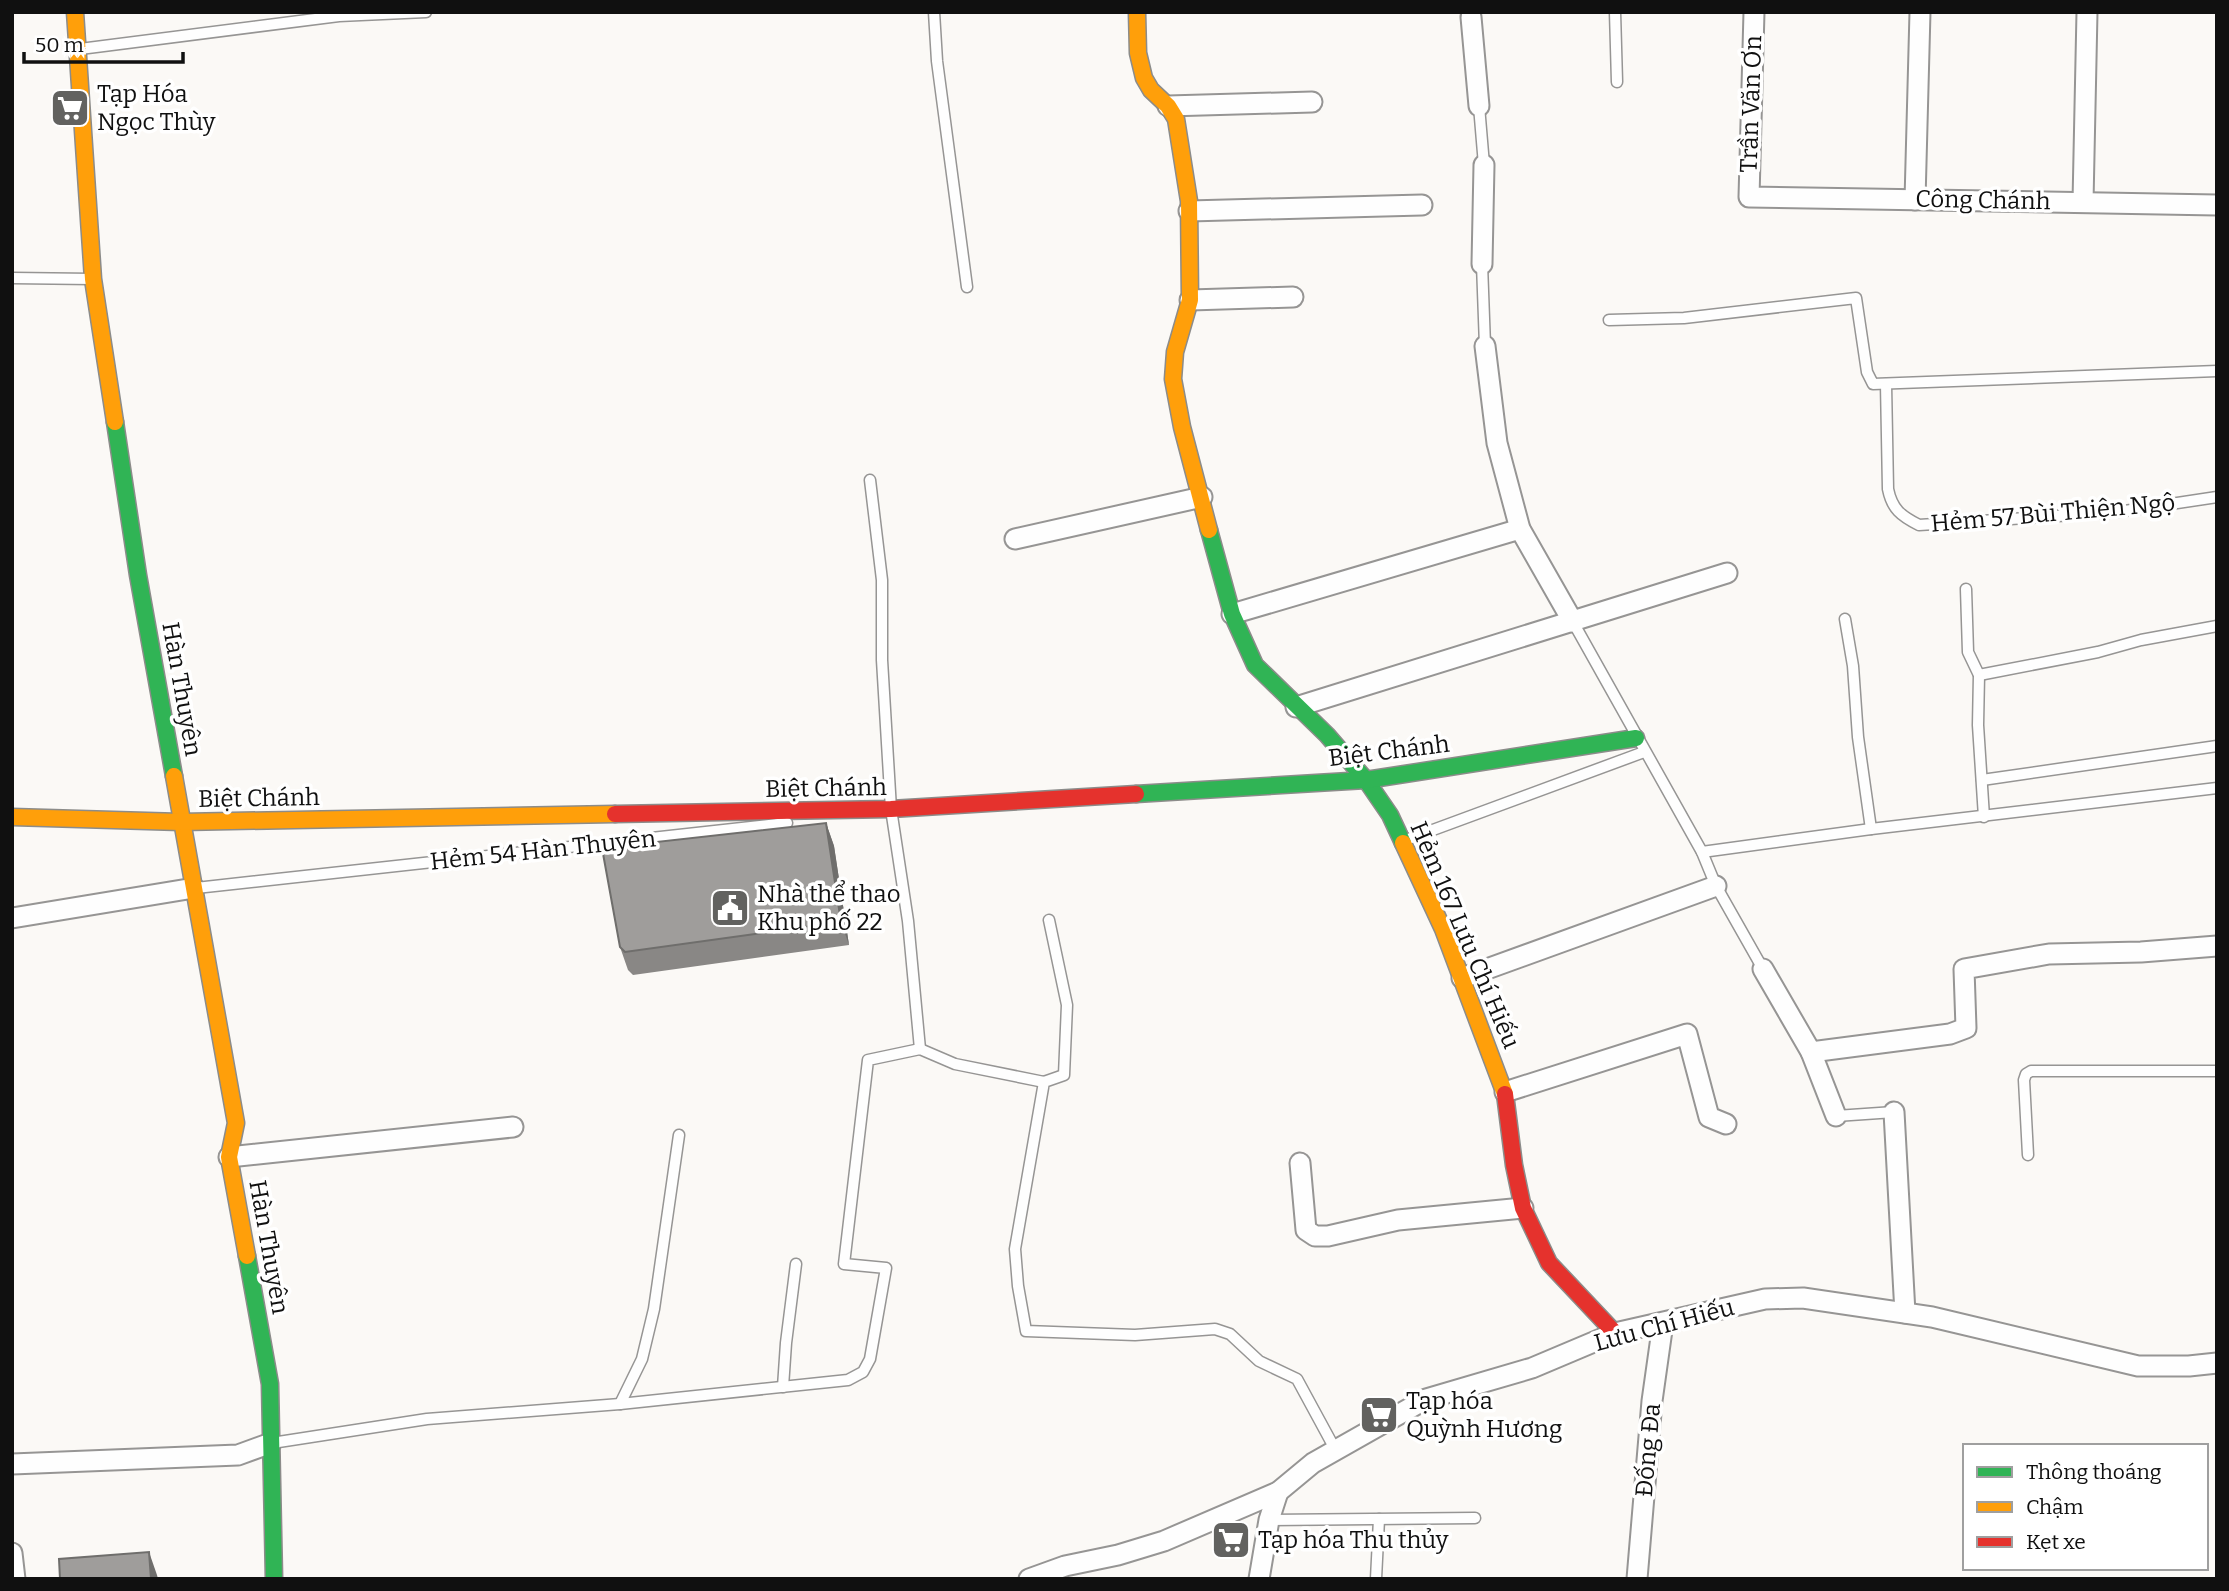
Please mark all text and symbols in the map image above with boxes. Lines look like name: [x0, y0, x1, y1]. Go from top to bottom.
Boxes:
scale bar: [24, 21, 184, 65]
text: 50 m: [35, 32, 84, 58]
street label: Trần Văn Ơn: [1735, 35, 1767, 173]
place label: Tạp Hóa Ngọc Thùy: [97, 80, 216, 136]
supermarket icon: Tạp Hóa Ngọc Thùy: [49, 87, 91, 129]
street label: Công Chánh: [1915, 185, 2051, 215]
street label: Hẻm 57 Bùi Thiện Ngộ: [1930, 488, 2176, 538]
street label: Hàn Thuyên: [156, 620, 208, 758]
street label: Biệt Chánh: [1327, 730, 1451, 772]
street label: Biệt Chánh: [765, 773, 887, 803]
street label: Biệt Chánh: [198, 783, 320, 813]
street label: Hẻm 167 Lưu Chí Hiếu: [1405, 817, 1526, 1053]
street label: Hẻm 54 Hàn Thuyên: [429, 824, 657, 876]
place label: Nhà thể thao Khu phố 22: [757, 880, 901, 936]
public building icon: Nhà thể thao Khu phố 22: [709, 887, 751, 929]
street label: Hàn Thuyên: [243, 1178, 295, 1316]
street label: Lưu Chí Hiếu: [1591, 1293, 1737, 1357]
place label: Tạp hóa Quỳnh Hương: [1406, 1387, 1562, 1443]
supermarket icon: Tạp hóa Quỳnh Hương: [1358, 1394, 1400, 1436]
street label: Đống Đa: [1630, 1402, 1666, 1498]
legend: [1963, 1444, 2208, 1570]
text: Thông thoáng: [2026, 1459, 2162, 1485]
text: Chậm: [2026, 1494, 2084, 1520]
supermarket icon: Tạp hóa Thu thủy: [1210, 1519, 1252, 1561]
place label: Tạp hóa Thu thủy: [1258, 1526, 1449, 1554]
text: Kẹt xe: [2026, 1529, 2086, 1555]

